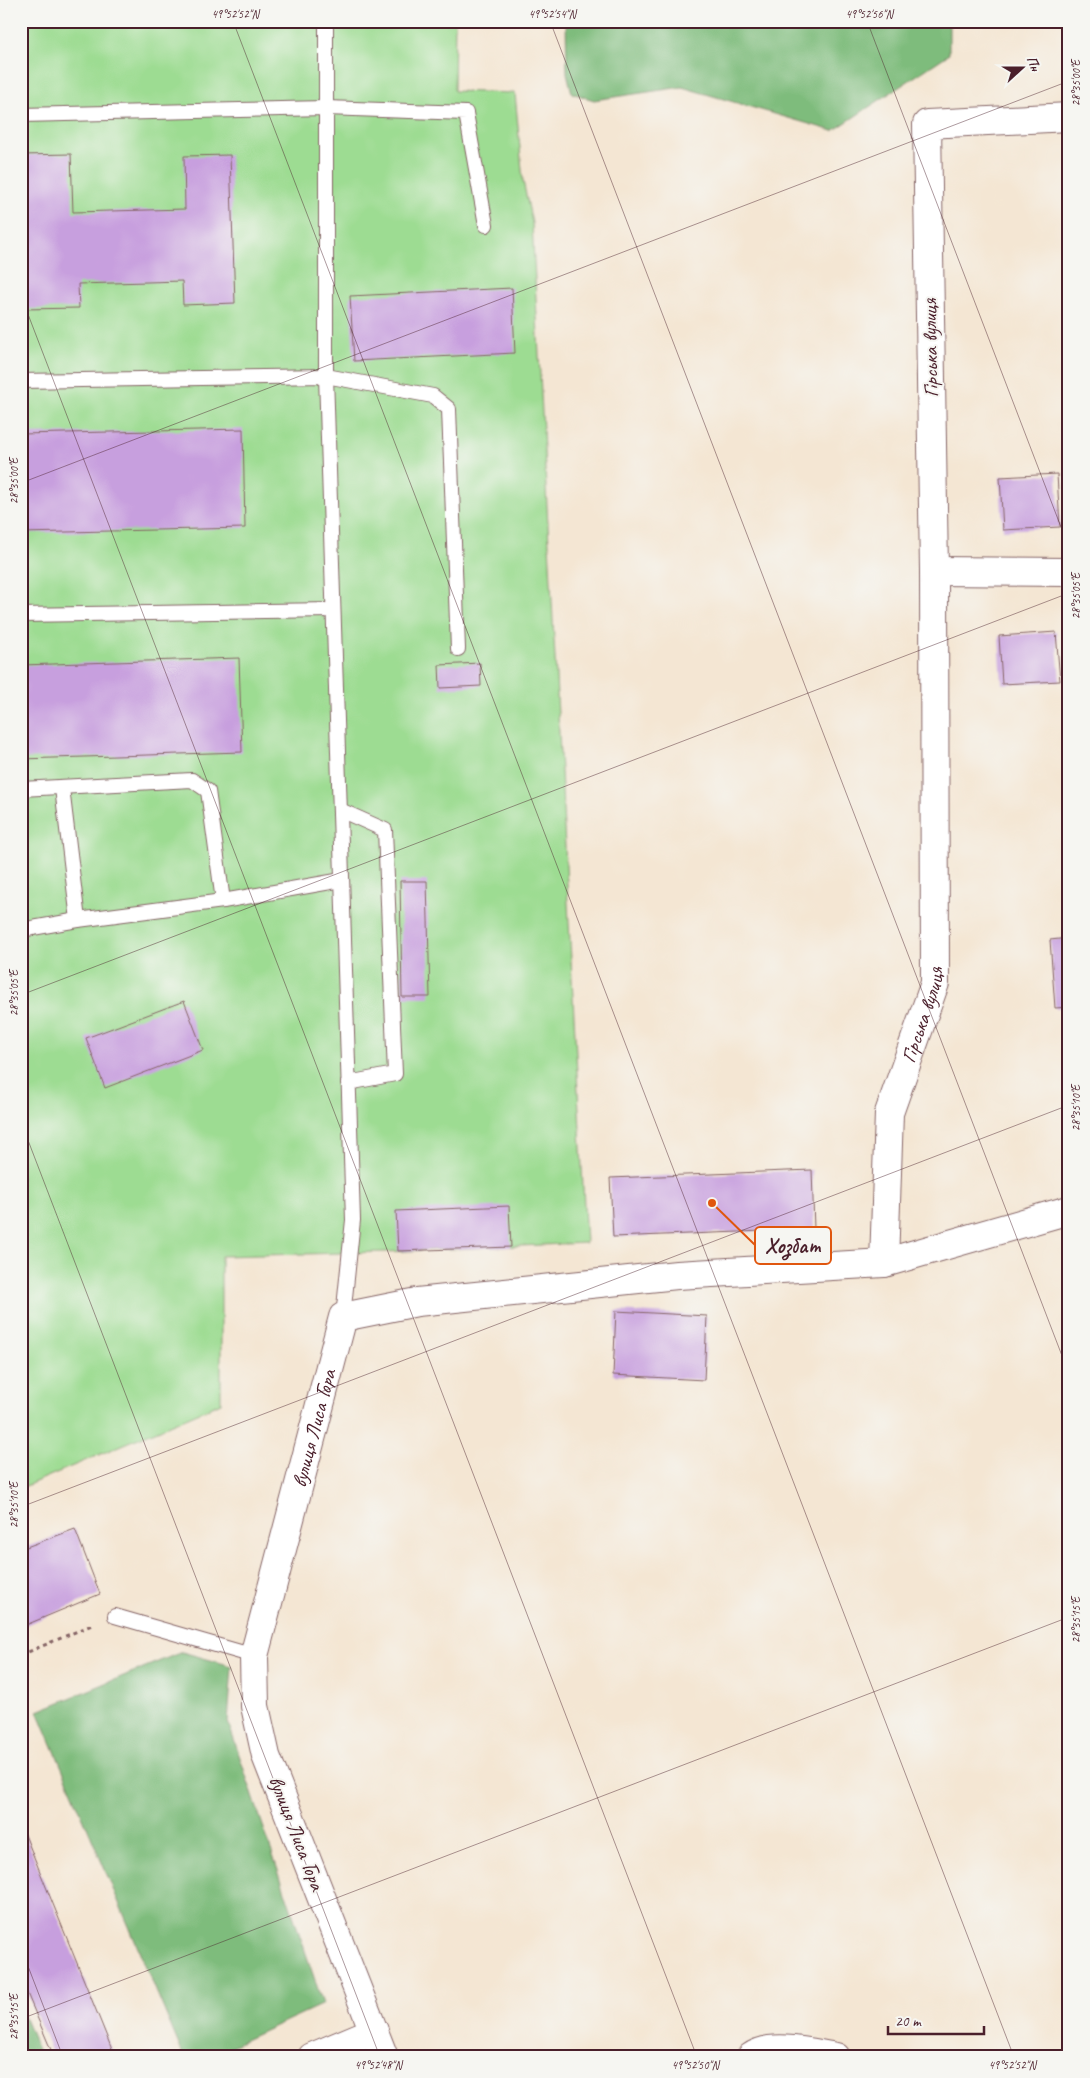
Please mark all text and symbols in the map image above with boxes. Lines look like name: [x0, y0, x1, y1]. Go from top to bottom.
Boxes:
text: 49°52'52"N: [211, 6, 260, 22]
text: 49°52'54"N: [528, 6, 577, 22]
text: 49°52'56"N: [845, 6, 894, 22]
north arrow: [998, 42, 1048, 92]
text: Пн: [1023, 54, 1045, 74]
text: 28°35'00"E: [1068, 58, 1084, 106]
street label: Гірська вулиця: [916, 297, 944, 398]
text: 28°35'00"E: [6, 456, 22, 504]
text: 28°35'05"E: [1068, 571, 1084, 619]
street label: Гірська вулиця: [895, 966, 948, 1066]
text: 28°35'05"E: [6, 968, 22, 1016]
text: 28°35'10"E: [1068, 1083, 1084, 1131]
callout: Хозбат: [755, 1227, 831, 1264]
text: Хозбат: [765, 1232, 822, 1261]
street label: вулиця Лиса Гора: [286, 1365, 342, 1490]
text: 28°35'10"E: [6, 1480, 22, 1528]
text: 28°35'15"E: [1068, 1595, 1084, 1643]
street label: вулиця Лиса Гора: [263, 1772, 331, 1896]
text: 28°35'15"E: [6, 1992, 22, 2040]
scale bar: [888, 2003, 984, 2035]
text: 20 m: [895, 2012, 922, 2031]
text: 49°52'48"N: [354, 2057, 403, 2073]
text: 49°52'50"N: [671, 2057, 720, 2073]
text: 49°52'52"N: [988, 2057, 1037, 2073]

